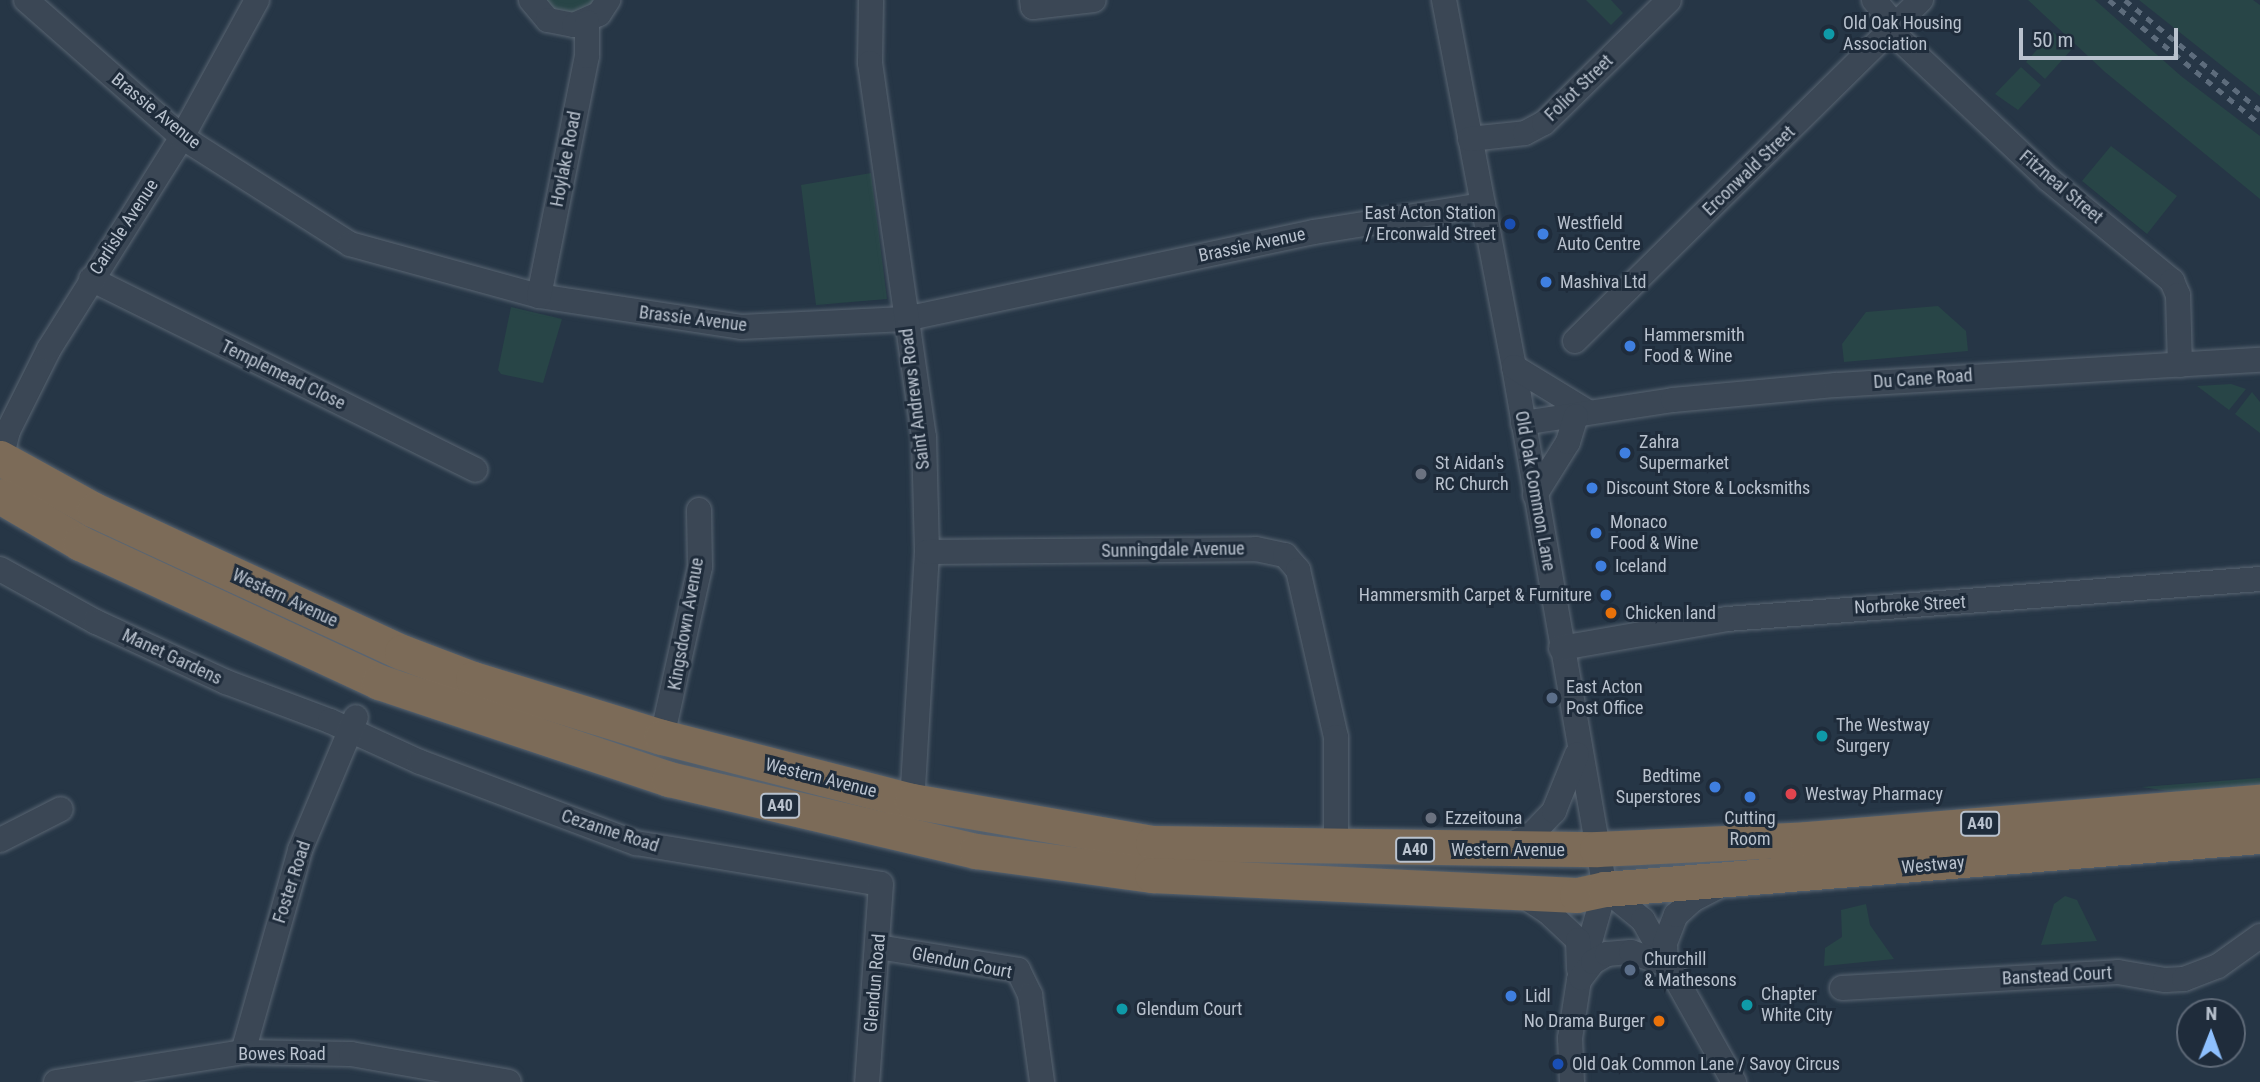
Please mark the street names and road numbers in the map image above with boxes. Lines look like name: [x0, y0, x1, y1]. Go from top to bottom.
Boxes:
street label: Foliot Street: [1540, 50, 1618, 126]
street label: Brassie Avenue: [107, 68, 205, 154]
street label: Hoylake Road: [546, 109, 586, 209]
street label: Erconwald Street: [1698, 122, 1800, 220]
street label: Fitzneal Street: [2015, 146, 2107, 228]
street label: Carlisle Avenue: [85, 175, 163, 279]
street label: Brassie Avenue: [1197, 223, 1307, 267]
street label: Brassie Avenue: [638, 302, 748, 336]
street label: Saint Andrews Road: [896, 327, 934, 471]
street label: Templemead Close: [217, 336, 349, 414]
street label: Du Cane Road: [1873, 365, 1973, 393]
street label: Old Oak Common Lane: [1510, 409, 1560, 573]
street label: Sunningdale Avenue: [1101, 538, 1245, 562]
street label: Kingsdown Avenue: [664, 556, 708, 692]
street label: Western Avenue: [229, 564, 341, 632]
street label: Norbroke Street: [1854, 591, 1966, 619]
street label: Manet Gardens: [119, 624, 225, 690]
street label: Western Avenue: [763, 754, 879, 802]
road number: A40: [759, 793, 801, 818]
street label: Cezanne Road: [558, 805, 662, 857]
road number: A40: [1959, 811, 2001, 836]
street label: Foster Road: [269, 838, 315, 926]
road number: A40: [1394, 838, 1436, 862]
street label: Western Avenue: [1451, 839, 1565, 861]
street label: Westway: [1901, 851, 1965, 879]
street label: Glendun Road: [860, 933, 890, 1033]
street label: Glendun Court: [910, 943, 1014, 983]
street label: Banstead Court: [2002, 962, 2112, 990]
street label: Bowes Road: [238, 1043, 326, 1065]

